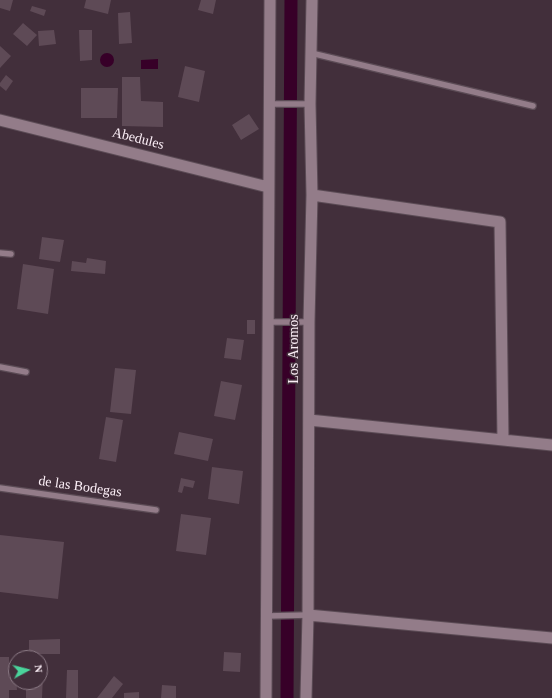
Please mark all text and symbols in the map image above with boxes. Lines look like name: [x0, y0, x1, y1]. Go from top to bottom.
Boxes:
street label: Abedules: [110, 124, 166, 154]
street label: Los Aromos: [286, 314, 302, 384]
street label: de las Bodegas: [37, 473, 123, 501]
north arrow: [8, 650, 48, 690]
text: N: [32, 664, 45, 673]

